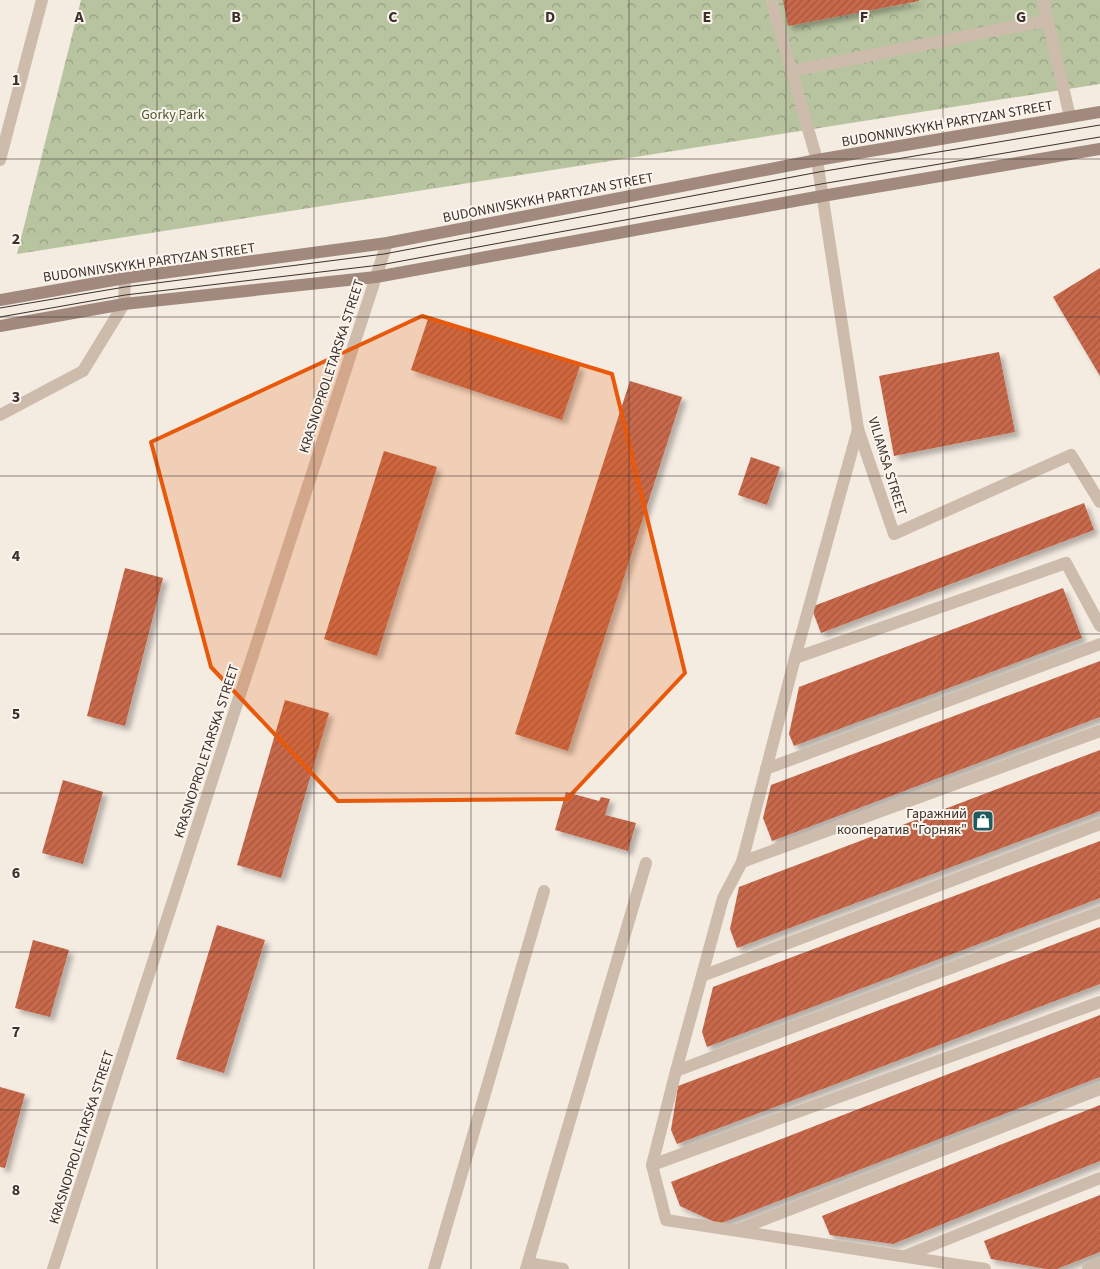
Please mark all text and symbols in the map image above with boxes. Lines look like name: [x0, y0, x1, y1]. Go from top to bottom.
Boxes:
text: A: [73, 6, 84, 28]
text: B: [231, 6, 241, 28]
text: C: [388, 6, 398, 28]
text: D: [545, 6, 555, 28]
text: E: [703, 6, 711, 28]
text: F: [860, 6, 868, 28]
text: G: [1016, 6, 1026, 28]
text: 1: [12, 69, 20, 91]
street label: BUDONNIVSKYKH PARTYZAN STREET: [840, 95, 1055, 152]
park label: Gorky Park: [141, 105, 205, 125]
street label: BUDONNIVSKYKH PARTYZAN STREET: [441, 168, 656, 228]
text: 2: [12, 228, 20, 250]
street label: BUDONNIVSKYKH PARTYZAN STREET: [42, 238, 257, 288]
street label: KRASNOPROLETARSKA STREET: [294, 276, 370, 456]
text: 3: [12, 386, 20, 408]
street label: VILIAMSA STREET: [863, 415, 912, 518]
text: 4: [12, 545, 21, 567]
street label: KRASNOPROLETARSKA STREET: [169, 661, 245, 841]
text: 5: [12, 703, 20, 725]
place label: Гаражний кооператив "Горняк": [837, 804, 967, 840]
shop icon: Гаражний кооператив "Горняк": [971, 809, 995, 833]
text: 6: [12, 862, 20, 884]
text: 7: [12, 1021, 20, 1043]
street label: KRASNOPROLETARSKA STREET: [44, 1047, 120, 1227]
text: 8: [12, 1179, 20, 1201]

